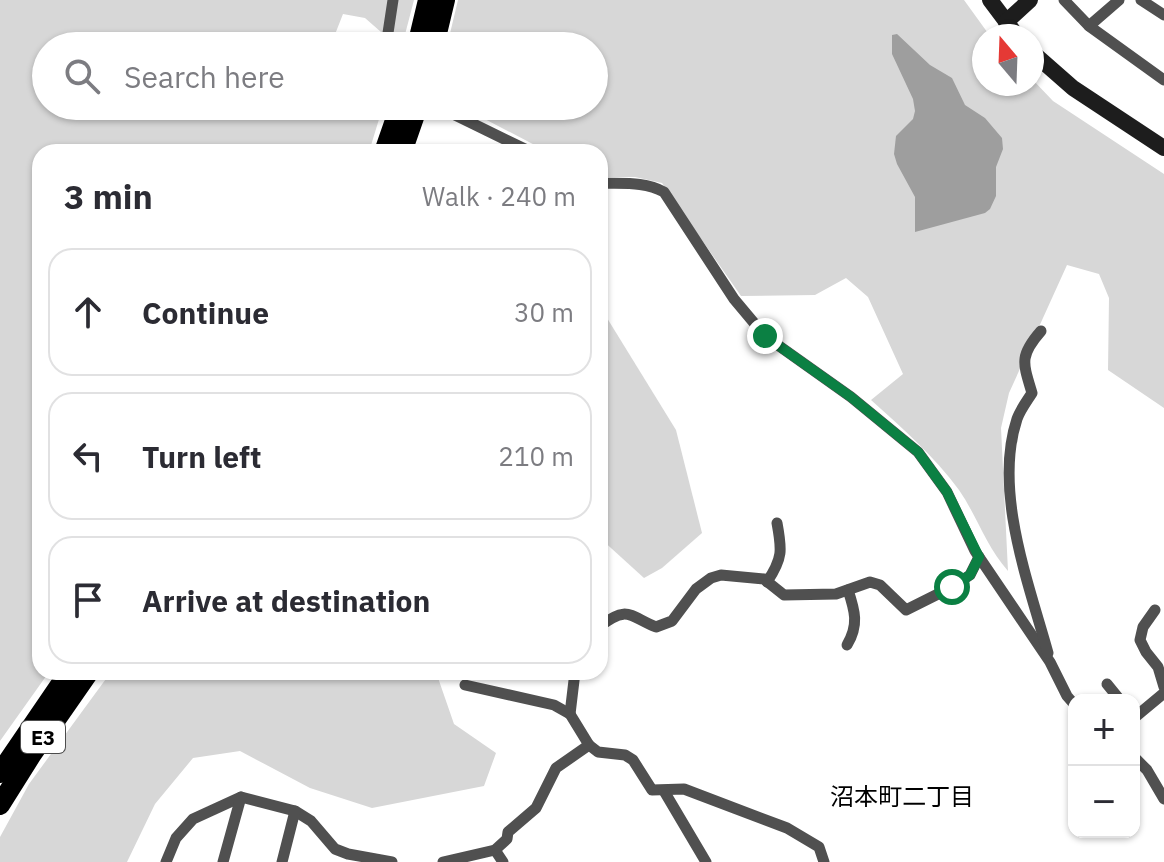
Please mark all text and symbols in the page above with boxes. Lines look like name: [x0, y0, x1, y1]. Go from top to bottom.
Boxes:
north arrow: [972, 24, 1044, 96]
search box: [32, 32, 608, 120]
icon: search: [60, 54, 104, 98]
text: Search here: [124, 57, 285, 96]
text: 3 min: [64, 174, 153, 218]
text: Walk · 240 m: [422, 179, 576, 213]
icon: ahead: [66, 290, 110, 334]
text: Continue: [142, 293, 269, 332]
text: 30 m: [514, 295, 574, 329]
route end: [747, 318, 783, 354]
icon: left: [66, 434, 110, 478]
text: Turn left: [142, 437, 261, 476]
text: 210 m: [498, 439, 574, 473]
route start: [934, 569, 970, 605]
icon: arrive: [66, 578, 110, 622]
text: Arrive at destination: [142, 581, 430, 620]
map controls: [1068, 694, 1140, 838]
button: +: [1068, 694, 1140, 766]
road number: E3: [21, 721, 65, 753]
button: −: [1068, 766, 1140, 838]
district label: 沼本町二丁目: [830, 780, 974, 812]

